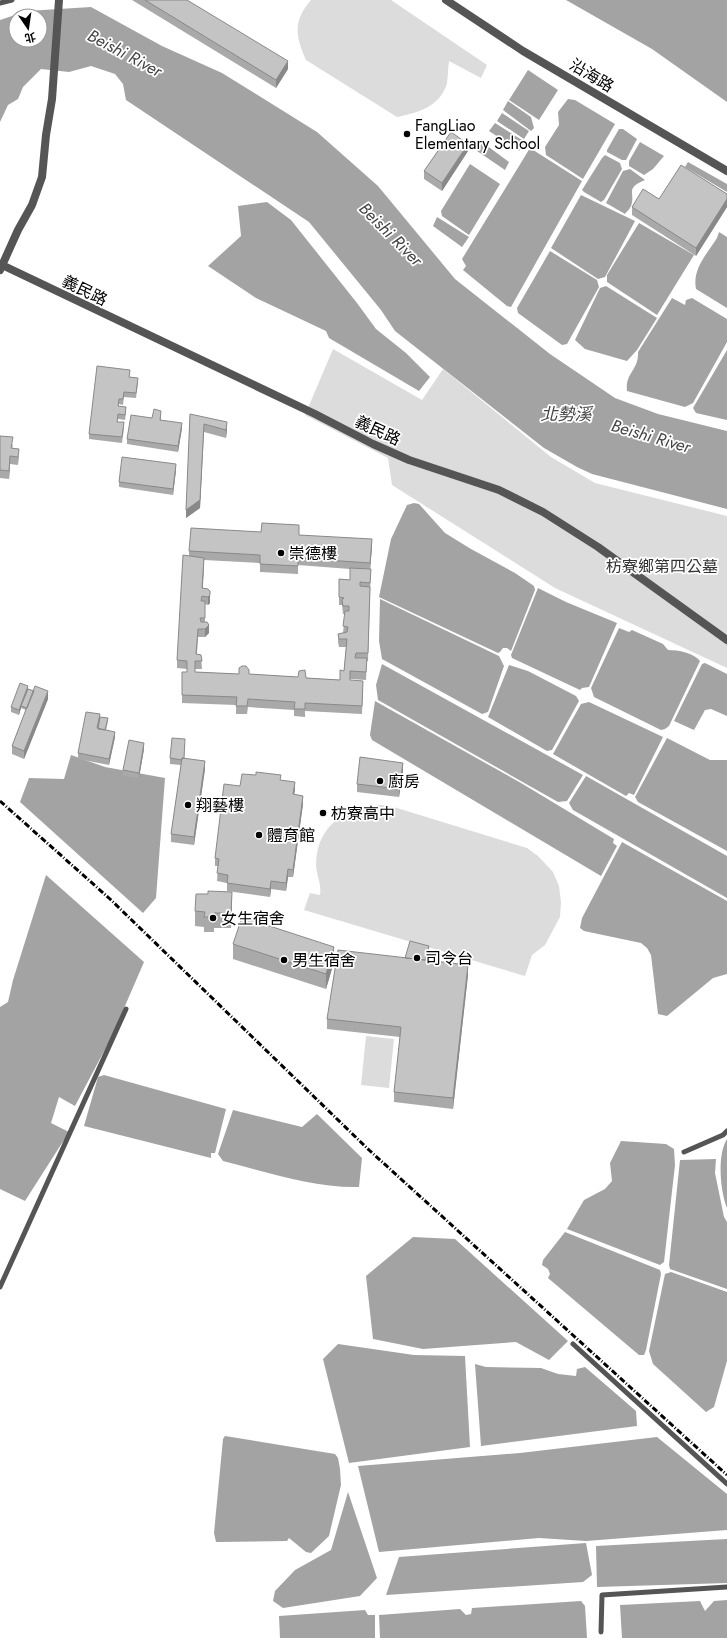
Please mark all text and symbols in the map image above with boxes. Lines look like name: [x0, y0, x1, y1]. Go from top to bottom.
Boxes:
north arrow: [8, 8, 48, 48]
water label: Beishi River: [83, 23, 168, 83]
text: 北: [23, 29, 37, 47]
street label: 沿海路: [565, 53, 618, 98]
place label: FangLiao Elementary School: [415, 114, 540, 155]
marker: FangLiao Elementary School: [402, 129, 412, 139]
water label: Beishi River: [354, 197, 429, 272]
street label: 義民路: [58, 270, 111, 311]
water label: 北勢溪: [541, 402, 593, 426]
street label: 義民路: [351, 410, 404, 451]
water label: Beishi River: [609, 413, 695, 459]
place label: 崇德樓: [289, 542, 337, 565]
marker: 崇德樓: [276, 548, 286, 558]
park label: 枋寮鄉第四公墓: [606, 555, 718, 578]
place label: 廚房: [388, 770, 420, 793]
marker: 廚房: [375, 776, 385, 786]
place label: 翔藝樓: [196, 794, 244, 817]
marker: 翔藝樓: [183, 800, 193, 810]
place label: 枋寮高中: [331, 802, 395, 825]
marker: 枋寮高中: [318, 808, 328, 818]
place label: 體育館: [267, 824, 315, 847]
marker: 體育館: [254, 830, 264, 840]
place label: 女生宿舍: [221, 907, 285, 930]
marker: 女生宿舍: [208, 913, 218, 923]
place label: 司令台: [425, 947, 473, 970]
place label: 男生宿舍: [292, 949, 356, 972]
marker: 司令台: [412, 953, 422, 963]
marker: 男生宿舍: [279, 955, 289, 965]

